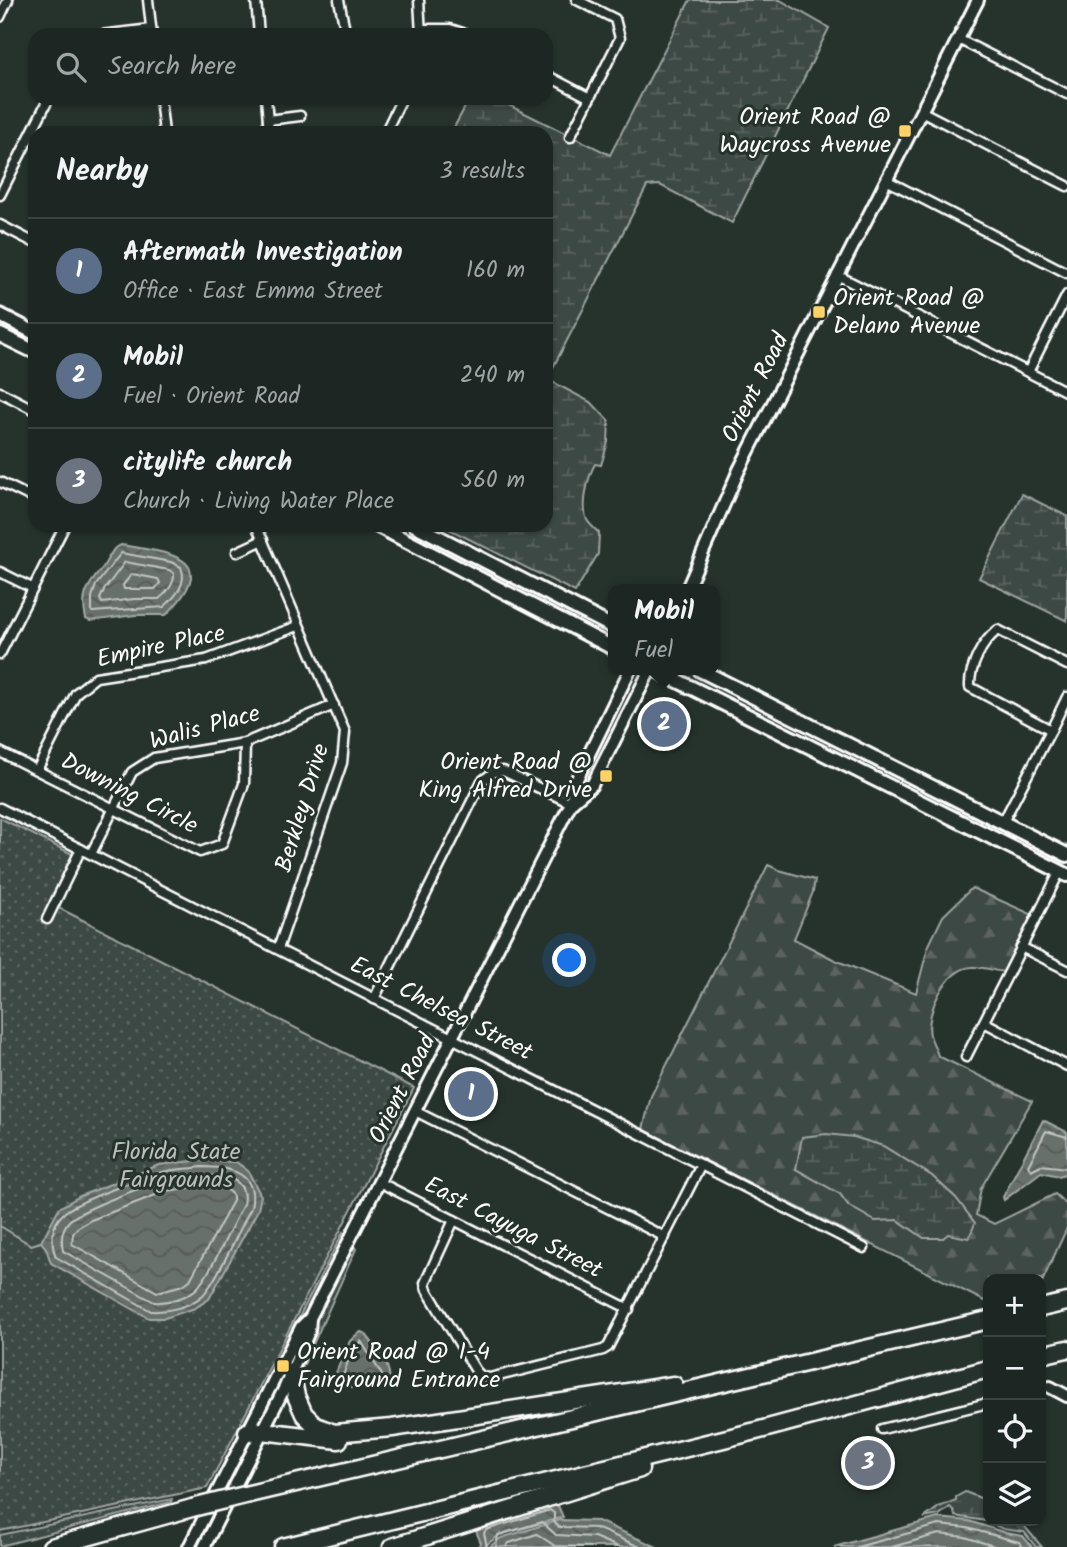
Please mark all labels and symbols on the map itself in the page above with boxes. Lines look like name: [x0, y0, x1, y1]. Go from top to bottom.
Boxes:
place label: Orient Road @ Waycross Avenue: [719, 98, 891, 165]
marker: Orient Road @ Waycross Avenue: [897, 123, 913, 139]
place label: Orient Road @ Delano Avenue: [833, 279, 985, 346]
marker: Orient Road @ Delano Avenue: [811, 304, 827, 320]
street label: Orient Road: [712, 325, 801, 450]
street label: Empire Place: [93, 614, 229, 680]
street label: Walis Place: [145, 694, 265, 761]
pin: 2: [641, 698, 687, 750]
street label: Berkley Drive: [265, 739, 341, 877]
street label: Downing Circle: [53, 743, 205, 846]
place label: Orient Road @ King Alfred Drive: [418, 743, 592, 810]
marker: Orient Road @ King Alfred Drive: [598, 768, 614, 784]
your location: [552, 943, 586, 977]
street label: East Chelsea Street: [343, 946, 540, 1072]
street label: Orient Road: [359, 1026, 448, 1151]
pin: 1: [448, 1068, 494, 1120]
park label: Florida State Fairgrounds: [111, 1133, 241, 1200]
street label: East Cayuga Street: [417, 1166, 610, 1290]
place label: Orient Road @ I-4 Fairground Entrance: [297, 1333, 500, 1400]
marker: Orient Road @ I-4 Fairground Entrance: [275, 1358, 291, 1374]
pin: 3: [845, 1437, 891, 1489]

